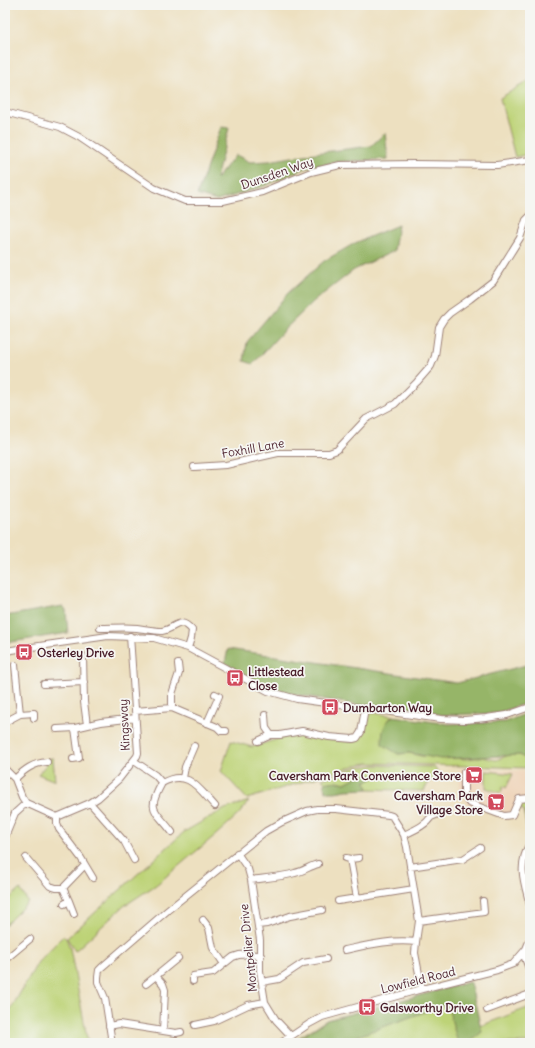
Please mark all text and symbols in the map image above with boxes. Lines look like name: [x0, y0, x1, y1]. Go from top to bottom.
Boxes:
street label: Dunsden Way: [239, 154, 315, 192]
street label: Foxhill Lane: [221, 435, 285, 461]
bus stop icon: Osterley Drive: [14, 642, 34, 662]
place label: Osterley Drive: [37, 645, 115, 661]
place label: Littlestead Close: [248, 664, 304, 693]
bus stop icon: Littlestead Close: [225, 668, 245, 688]
bus stop icon: Dumbarton Way: [320, 697, 340, 717]
street label: Kingsway: [115, 699, 133, 751]
place label: Dumbarton Way: [343, 700, 432, 716]
supermarket icon: Caversham Park Convenience Store: [464, 765, 484, 785]
place label: Caversham Park Convenience Store: [269, 768, 462, 783]
place label: Caversham Park Village Store: [394, 788, 484, 818]
supermarket icon: Caversham Park Village Store: [486, 792, 506, 812]
street label: Montpelier Drive: [236, 903, 260, 993]
street label: Lowfield Road: [379, 963, 457, 997]
bus stop icon: Galsworthy Drive: [357, 997, 377, 1017]
place label: Galsworthy Drive: [380, 1000, 474, 1016]

